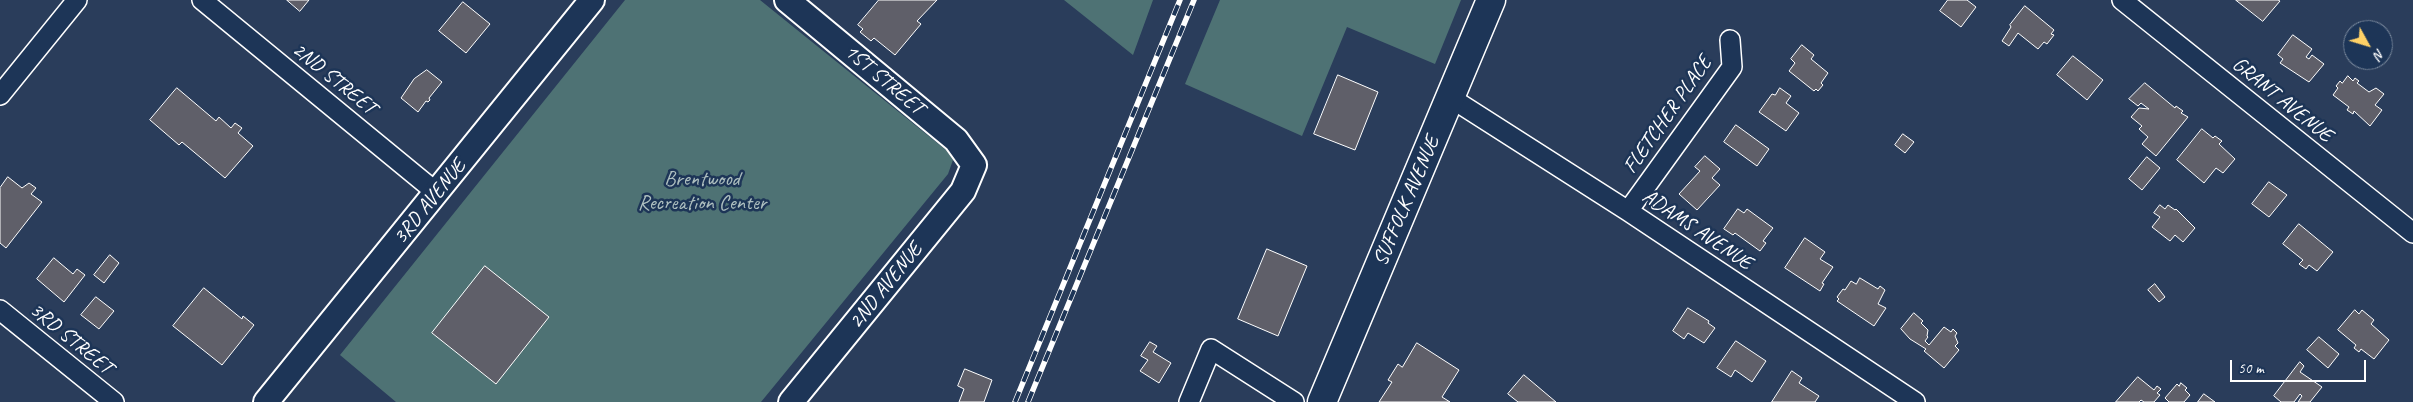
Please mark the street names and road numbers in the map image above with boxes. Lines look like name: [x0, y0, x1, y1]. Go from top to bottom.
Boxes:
street label: 2ND STREET: [287, 37, 381, 121]
street label: 1ST STREET: [839, 39, 929, 121]
street label: FLETCHER PLACE: [1618, 51, 1718, 179]
street label: GRANT AVENUE: [2227, 52, 2337, 148]
street label: SUFFOLK AVENUE: [1368, 132, 1446, 270]
street label: 3RD AVENUE: [388, 154, 472, 250]
street label: ADAMS AVENUE: [1637, 184, 1757, 276]
street label: 2ND AVENUE: [844, 238, 928, 334]
street label: 3RD STREET: [24, 298, 118, 380]

